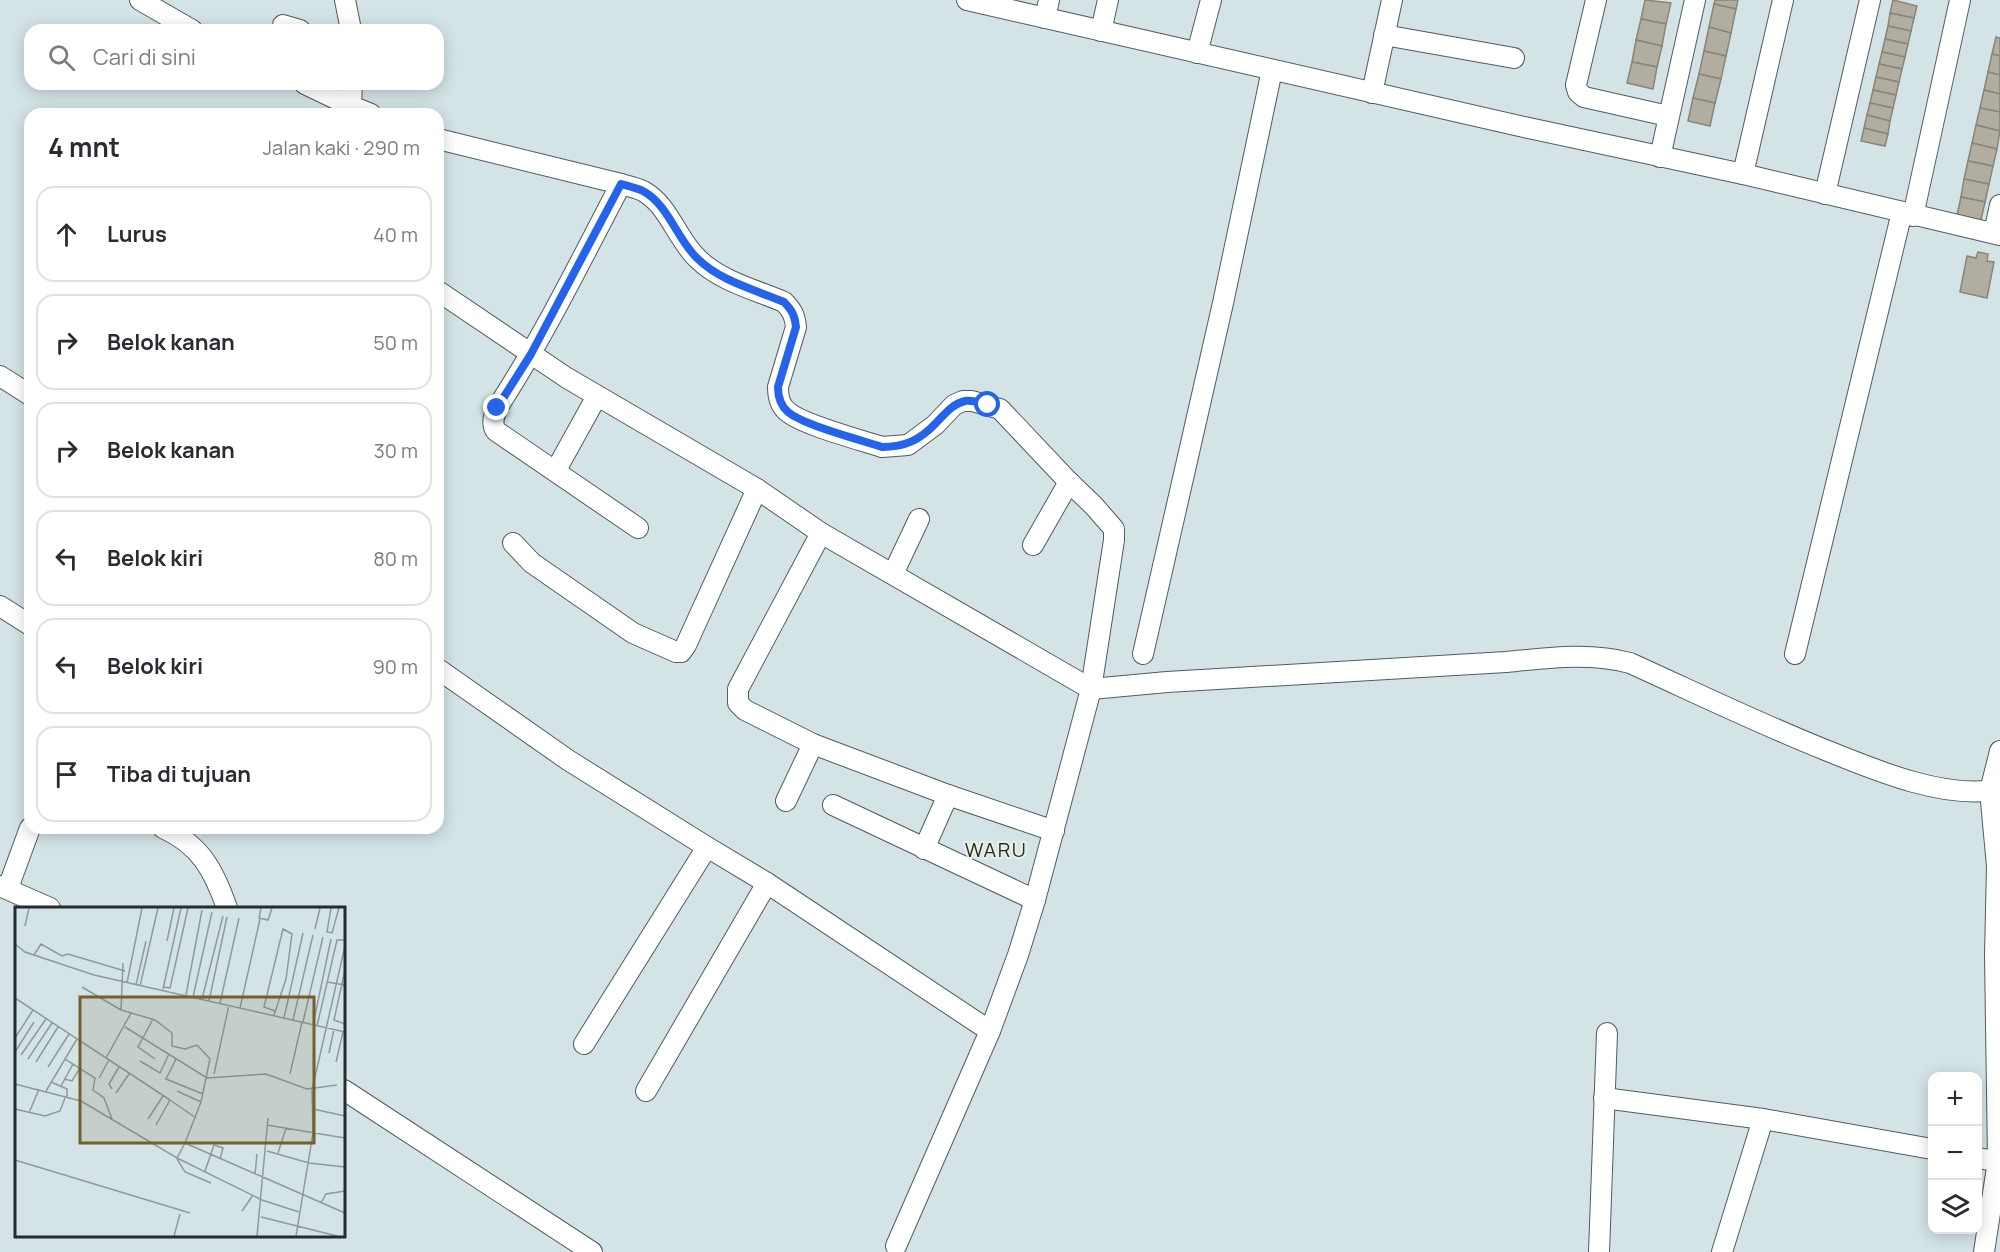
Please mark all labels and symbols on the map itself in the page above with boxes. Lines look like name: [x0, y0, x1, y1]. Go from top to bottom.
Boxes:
route start: [974, 391, 1000, 417]
route end: [483, 394, 509, 420]
district label: WARU: [965, 836, 1027, 863]
inset map: [15, 907, 345, 1237]

